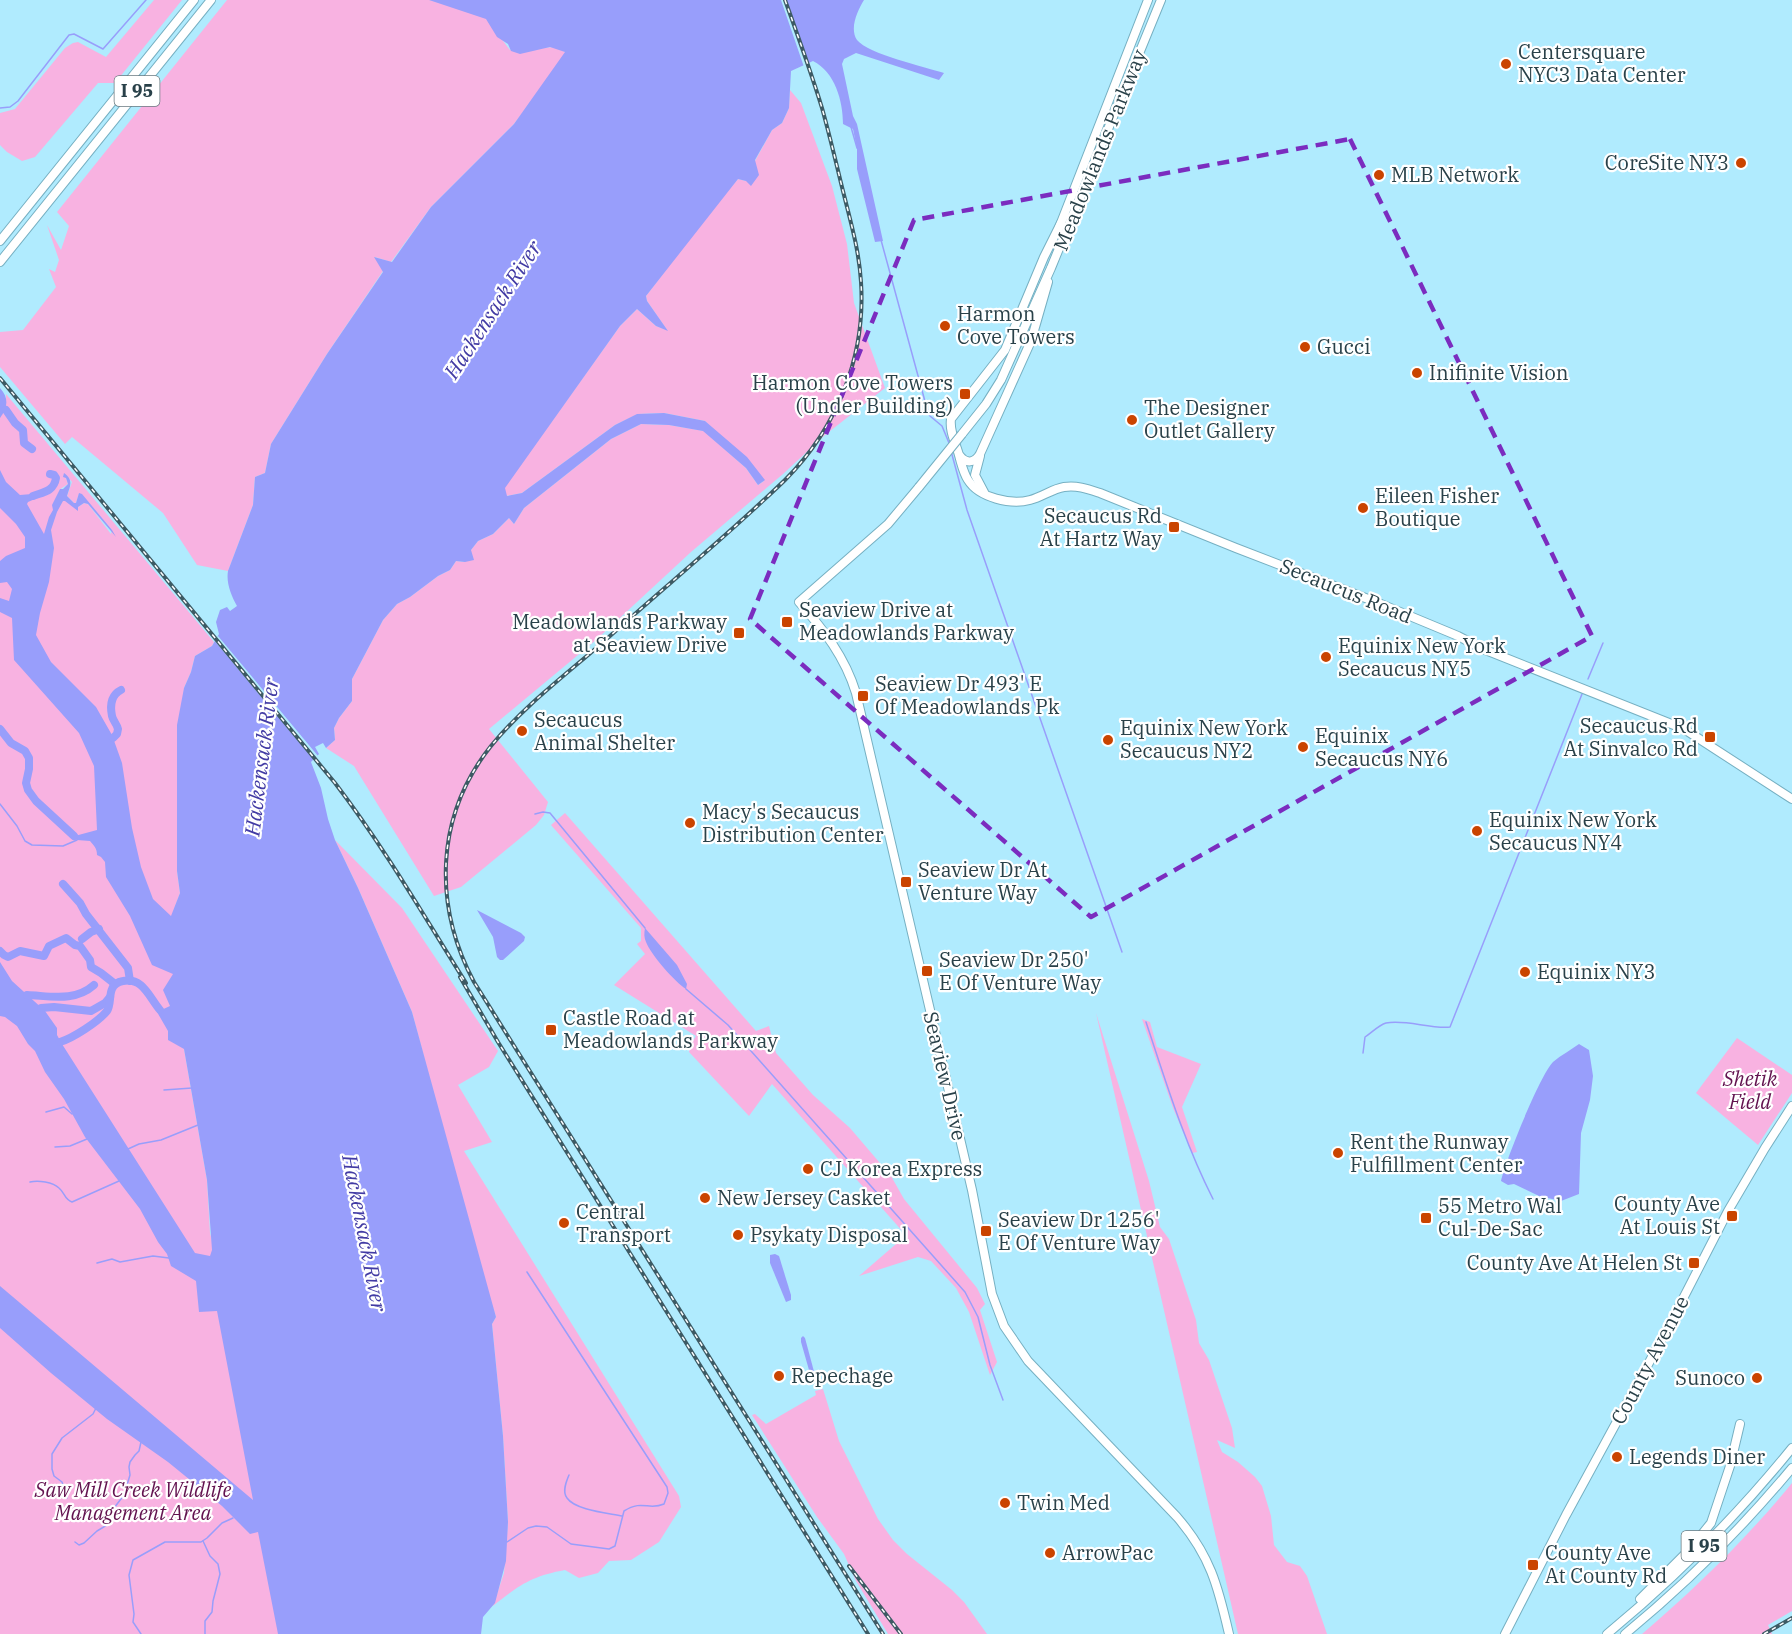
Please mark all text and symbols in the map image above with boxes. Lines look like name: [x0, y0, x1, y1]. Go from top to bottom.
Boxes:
place label: Centersquare NYC3 Data Center: [1518, 38, 1686, 88]
street label: Meadowlands Parkway: [1047, 45, 1152, 254]
marker: Centersquare NYC3 Data Center: [1499, 57, 1513, 71]
road number: I 95: [114, 76, 160, 106]
place label: CoreSite NY3: [1605, 149, 1729, 176]
marker: CoreSite NY3: [1734, 156, 1748, 170]
place label: MLB Network: [1391, 161, 1519, 188]
marker: MLB Network: [1372, 168, 1386, 182]
water label: Hackensack River: [437, 234, 548, 385]
place label: Harmon Cove Towers: [957, 300, 1075, 350]
marker: Harmon Cove Towers: [938, 319, 952, 333]
place label: Gucci: [1317, 333, 1371, 360]
marker: Gucci: [1298, 340, 1312, 354]
place label: Inifinite Vision: [1429, 359, 1569, 386]
marker: Inifinite Vision: [1410, 366, 1424, 380]
place label: Harmon Cove Towers (Under Building): [752, 369, 953, 419]
marker: Harmon Cove Towers (Under Building): [958, 387, 972, 401]
place label: The Designer Outlet Gallery: [1144, 394, 1275, 444]
marker: The Designer Outlet Gallery: [1125, 413, 1139, 427]
place label: Eileen Fisher Boutique: [1375, 482, 1499, 532]
marker: Eileen Fisher Boutique: [1356, 501, 1370, 515]
place label: Secaucus Rd At Hartz Way: [1040, 502, 1162, 552]
marker: Secaucus Rd At Hartz Way: [1167, 520, 1181, 534]
street label: Secaucus Road: [1276, 552, 1416, 629]
place label: Seaview Drive at Meadowlands Parkway: [799, 596, 1014, 646]
place label: Meadowlands Parkway at Seaview Drive: [512, 608, 727, 658]
marker: Seaview Drive at Meadowlands Parkway: [780, 615, 794, 629]
marker: Meadowlands Parkway at Seaview Drive: [732, 626, 746, 640]
place label: Equinix New York Secaucus NY5: [1338, 632, 1506, 682]
marker: Equinix New York Secaucus NY5: [1319, 650, 1333, 664]
place label: Seaview Dr 493' E Of Meadowlands Pk: [875, 670, 1060, 720]
water label: Hackensack River: [237, 675, 285, 839]
marker: Seaview Dr 493' E Of Meadowlands Pk: [856, 689, 870, 703]
place label: Secaucus Animal Shelter: [534, 706, 675, 756]
place label: Secaucus Rd At Sinvalco Rd: [1564, 712, 1698, 762]
place label: Equinix New York Secaucus NY2: [1120, 714, 1288, 764]
place label: Equinix Secaucus NY6: [1315, 722, 1448, 772]
marker: Secaucus Animal Shelter: [515, 724, 529, 738]
marker: Secaucus Rd At Sinvalco Rd: [1703, 730, 1717, 744]
marker: Equinix New York Secaucus NY2: [1101, 733, 1115, 747]
marker: Equinix Secaucus NY6: [1296, 740, 1310, 754]
place label: Macy's Secaucus Distribution Center: [702, 798, 884, 848]
place label: Equinix New York Secaucus NY4: [1489, 806, 1657, 856]
marker: Macy's Secaucus Distribution Center: [683, 816, 697, 830]
marker: Equinix New York Secaucus NY4: [1470, 824, 1484, 838]
place label: Seaview Dr At Venture Way: [918, 856, 1047, 906]
marker: Seaview Dr At Venture Way: [899, 875, 913, 889]
place label: Seaview Dr 250' E Of Venture Way: [939, 946, 1101, 996]
place label: Equinix NY3: [1537, 958, 1655, 985]
marker: Seaview Dr 250' E Of Venture Way: [920, 964, 934, 978]
marker: Equinix NY3: [1518, 965, 1532, 979]
place label: Castle Road at Meadowlands Parkway: [563, 1004, 778, 1054]
street label: Seaview Drive: [918, 1009, 973, 1143]
marker: Castle Road at Meadowlands Parkway: [544, 1023, 558, 1037]
park label: Shetik Field: [1722, 1065, 1778, 1115]
place label: Rent the Runway Fulfillment Center: [1350, 1128, 1522, 1178]
marker: Rent the Runway Fulfillment Center: [1331, 1146, 1345, 1160]
water label: Hackensack River: [336, 1151, 394, 1314]
place label: CJ Korea Express: [820, 1155, 982, 1182]
marker: CJ Korea Express: [801, 1162, 815, 1176]
place label: New Jersey Casket: [717, 1184, 890, 1211]
place label: County Ave At Louis St: [1614, 1190, 1720, 1240]
marker: New Jersey Casket: [698, 1191, 712, 1205]
place label: 55 Metro Wal Cul-De-Sac: [1438, 1192, 1562, 1242]
place label: Central Transport: [576, 1198, 671, 1248]
place label: Seaview Dr 1256' E Of Venture Way: [998, 1206, 1160, 1256]
marker: County Ave At Louis St: [1725, 1209, 1739, 1223]
marker: 55 Metro Wal Cul-De-Sac: [1419, 1211, 1433, 1225]
marker: Central Transport: [557, 1216, 571, 1230]
place label: Psykaty Disposal: [750, 1221, 908, 1248]
marker: Seaview Dr 1256' E Of Venture Way: [979, 1224, 993, 1238]
marker: Psykaty Disposal: [731, 1228, 745, 1242]
place label: County Ave At Helen St: [1467, 1249, 1682, 1276]
marker: County Ave At Helen St: [1687, 1256, 1701, 1270]
street label: County Avenue: [1604, 1291, 1695, 1429]
place label: Repechage: [791, 1362, 893, 1389]
place label: Sunoco: [1675, 1364, 1745, 1391]
marker: Repechage: [772, 1369, 786, 1383]
marker: Sunoco: [1750, 1371, 1764, 1385]
place label: Legends Diner: [1629, 1443, 1765, 1470]
marker: Legends Diner: [1610, 1450, 1624, 1464]
park label: Saw Mill Creek Wildlife Management Area: [34, 1476, 232, 1526]
place label: Twin Med: [1017, 1489, 1110, 1516]
marker: Twin Med: [998, 1496, 1012, 1510]
road number: I 95: [1682, 1531, 1726, 1561]
place label: ArrowPac: [1062, 1539, 1154, 1566]
place label: County Ave At County Rd: [1545, 1539, 1667, 1589]
marker: ArrowPac: [1043, 1546, 1057, 1560]
marker: County Ave At County Rd: [1526, 1558, 1540, 1572]

